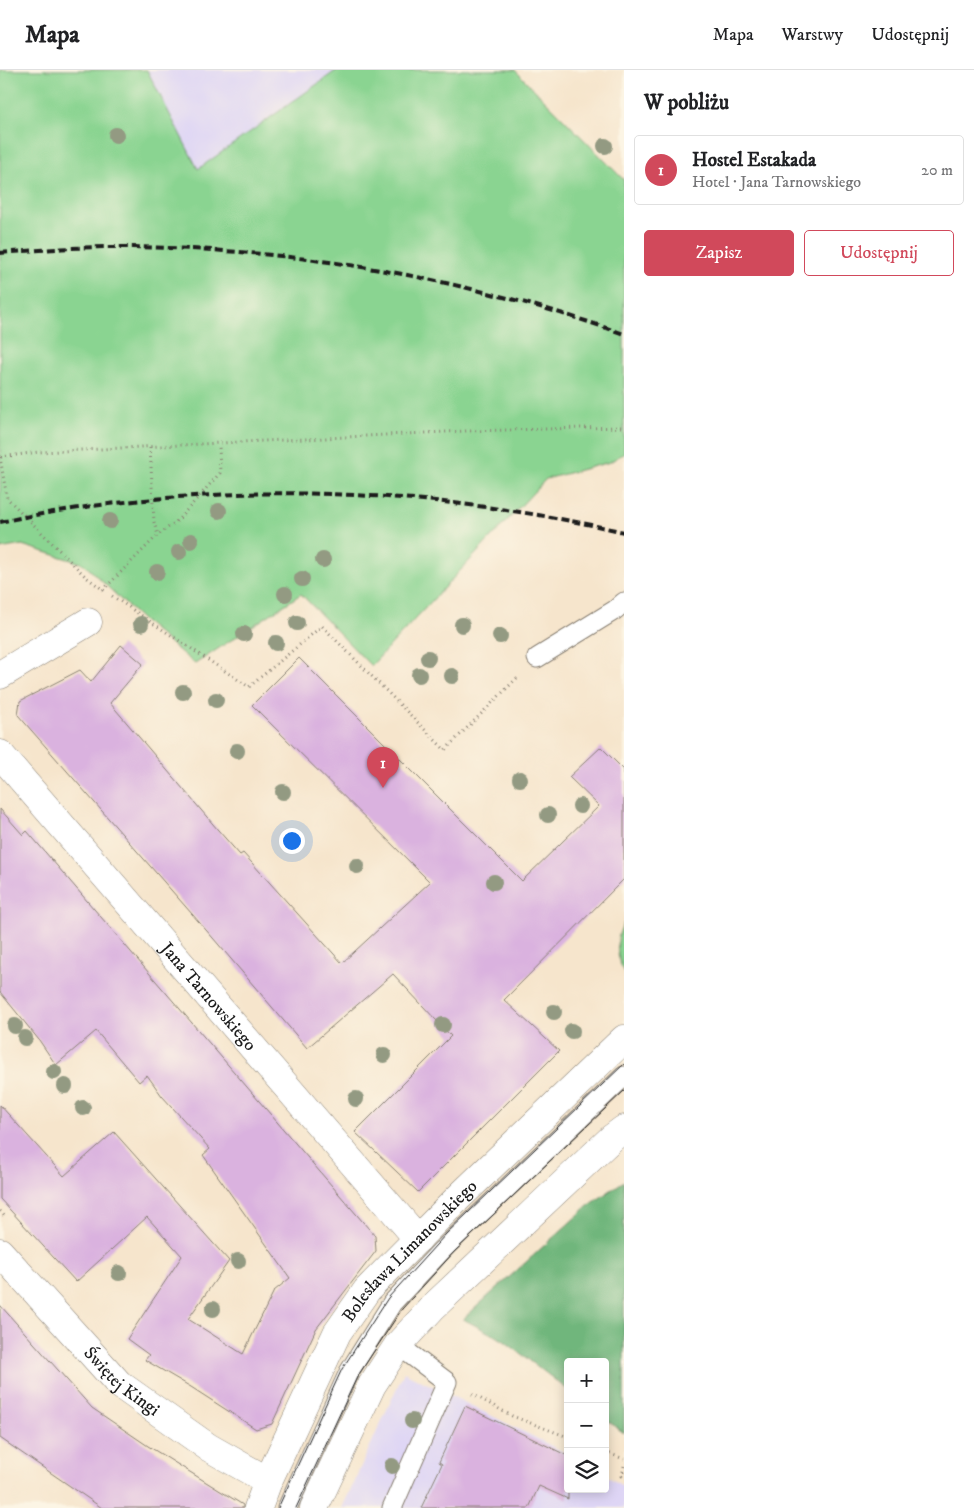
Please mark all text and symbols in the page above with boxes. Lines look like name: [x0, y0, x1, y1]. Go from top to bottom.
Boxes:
text: Mapa: [25, 20, 79, 50]
text: Mapa: [713, 24, 754, 46]
text: Warstwy: [782, 24, 843, 46]
text: Udostępnij: [871, 24, 949, 46]
text: W pobliżu: [644, 90, 729, 116]
text: Hostel Estakada: [692, 149, 816, 172]
text: 1: [658, 160, 664, 180]
text: 20 m: [921, 160, 953, 180]
text: Hotel · Jana Tarnowskiego: [692, 172, 861, 192]
button: Zapisz: [644, 230, 794, 276]
button: Udostępnij: [804, 230, 954, 276]
pin: 1: [367, 747, 399, 788]
your location: [279, 828, 305, 854]
street label: Jana Tarnowskiego: [154, 937, 261, 1056]
street label: Bolesława Limanowskiego: [338, 1175, 482, 1327]
street label: Świętej Kingi: [79, 1342, 164, 1421]
map controls: [564, 1358, 609, 1493]
button: +: [564, 1358, 609, 1403]
button: −: [564, 1403, 609, 1448]
button: layers: [564, 1448, 609, 1493]

